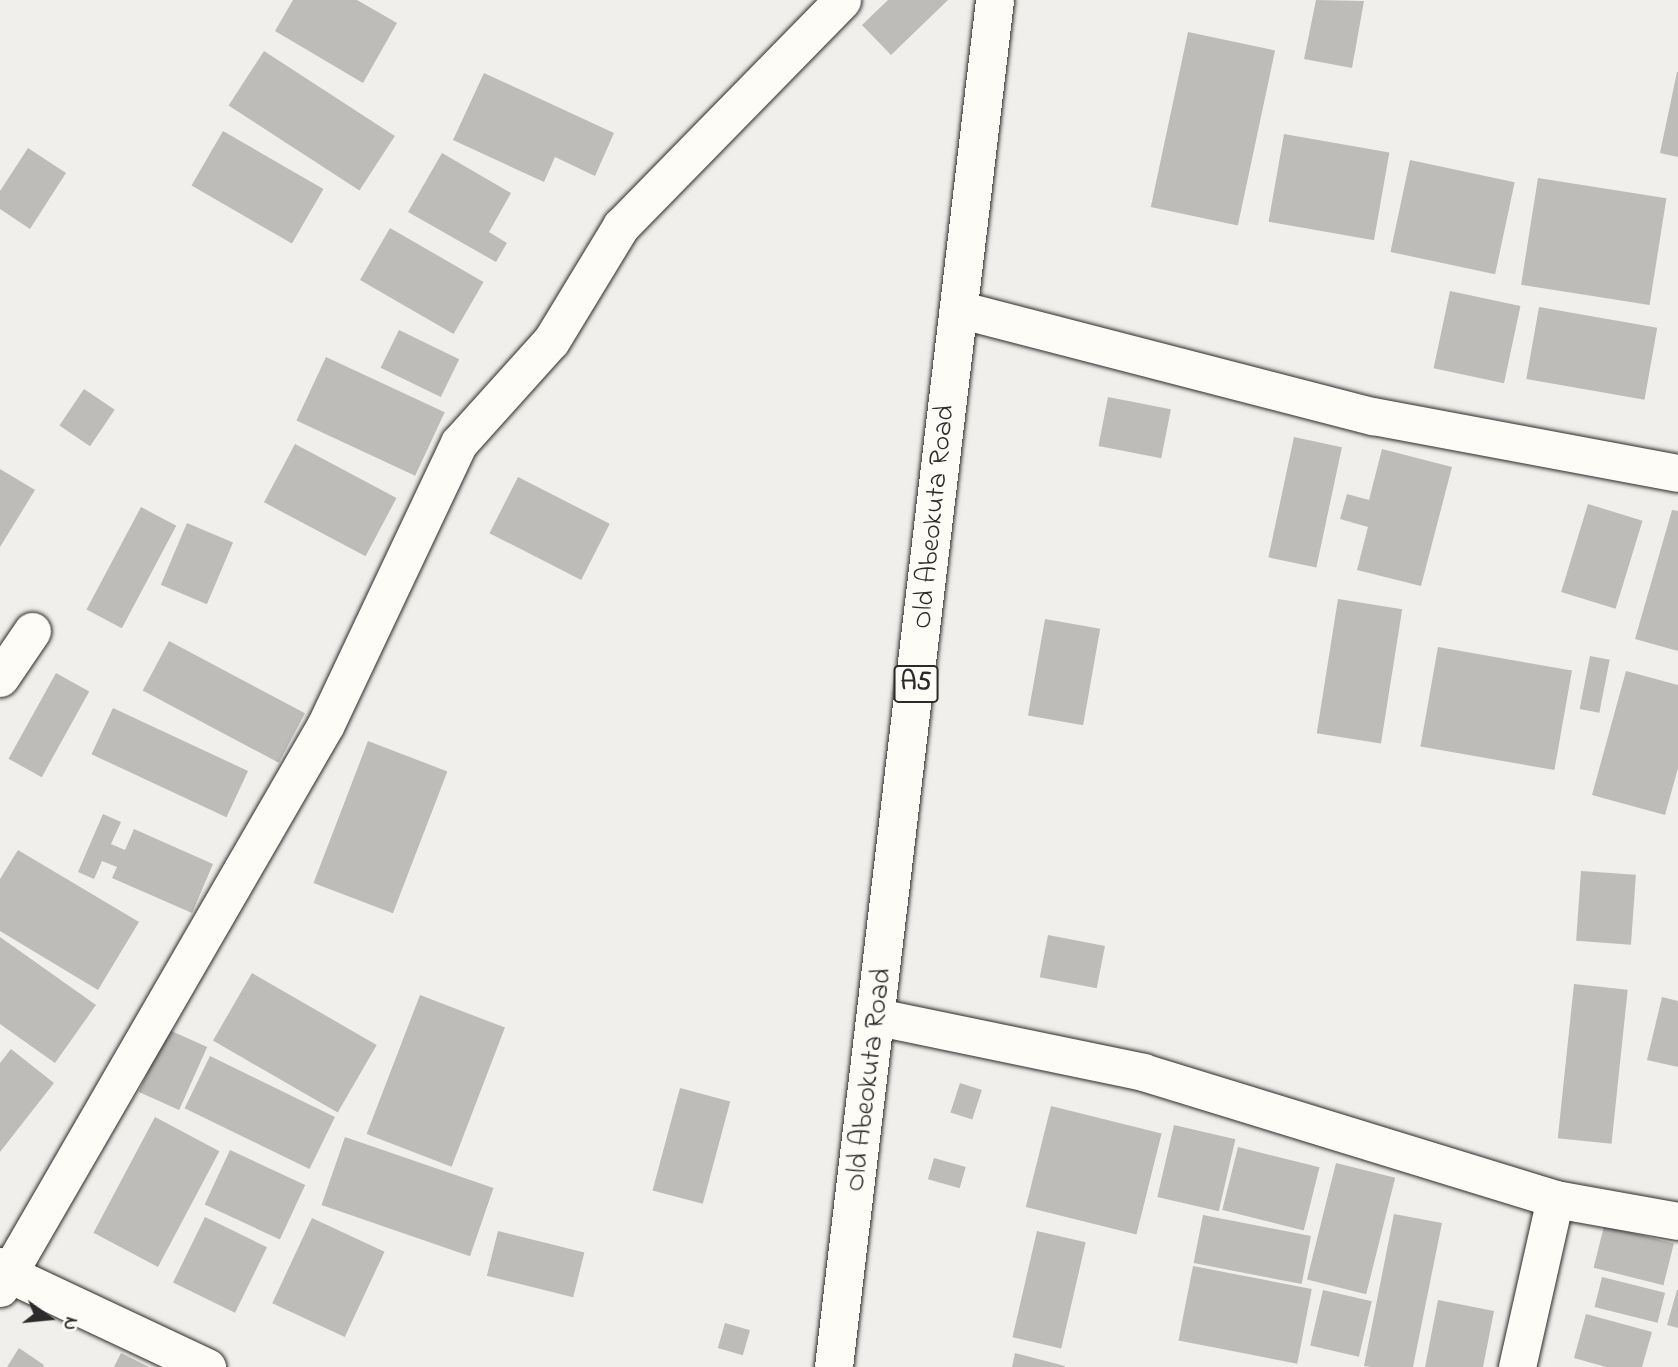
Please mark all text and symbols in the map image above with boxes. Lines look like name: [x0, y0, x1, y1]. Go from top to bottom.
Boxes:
street label: Old Abeokuta Road: [907, 403, 963, 631]
road number: A5: [893, 662, 939, 706]
street label: Old Abeokuta Road: [840, 966, 900, 1194]
north arrow: [14, 1283, 84, 1353]
text: N: [55, 1314, 84, 1333]

